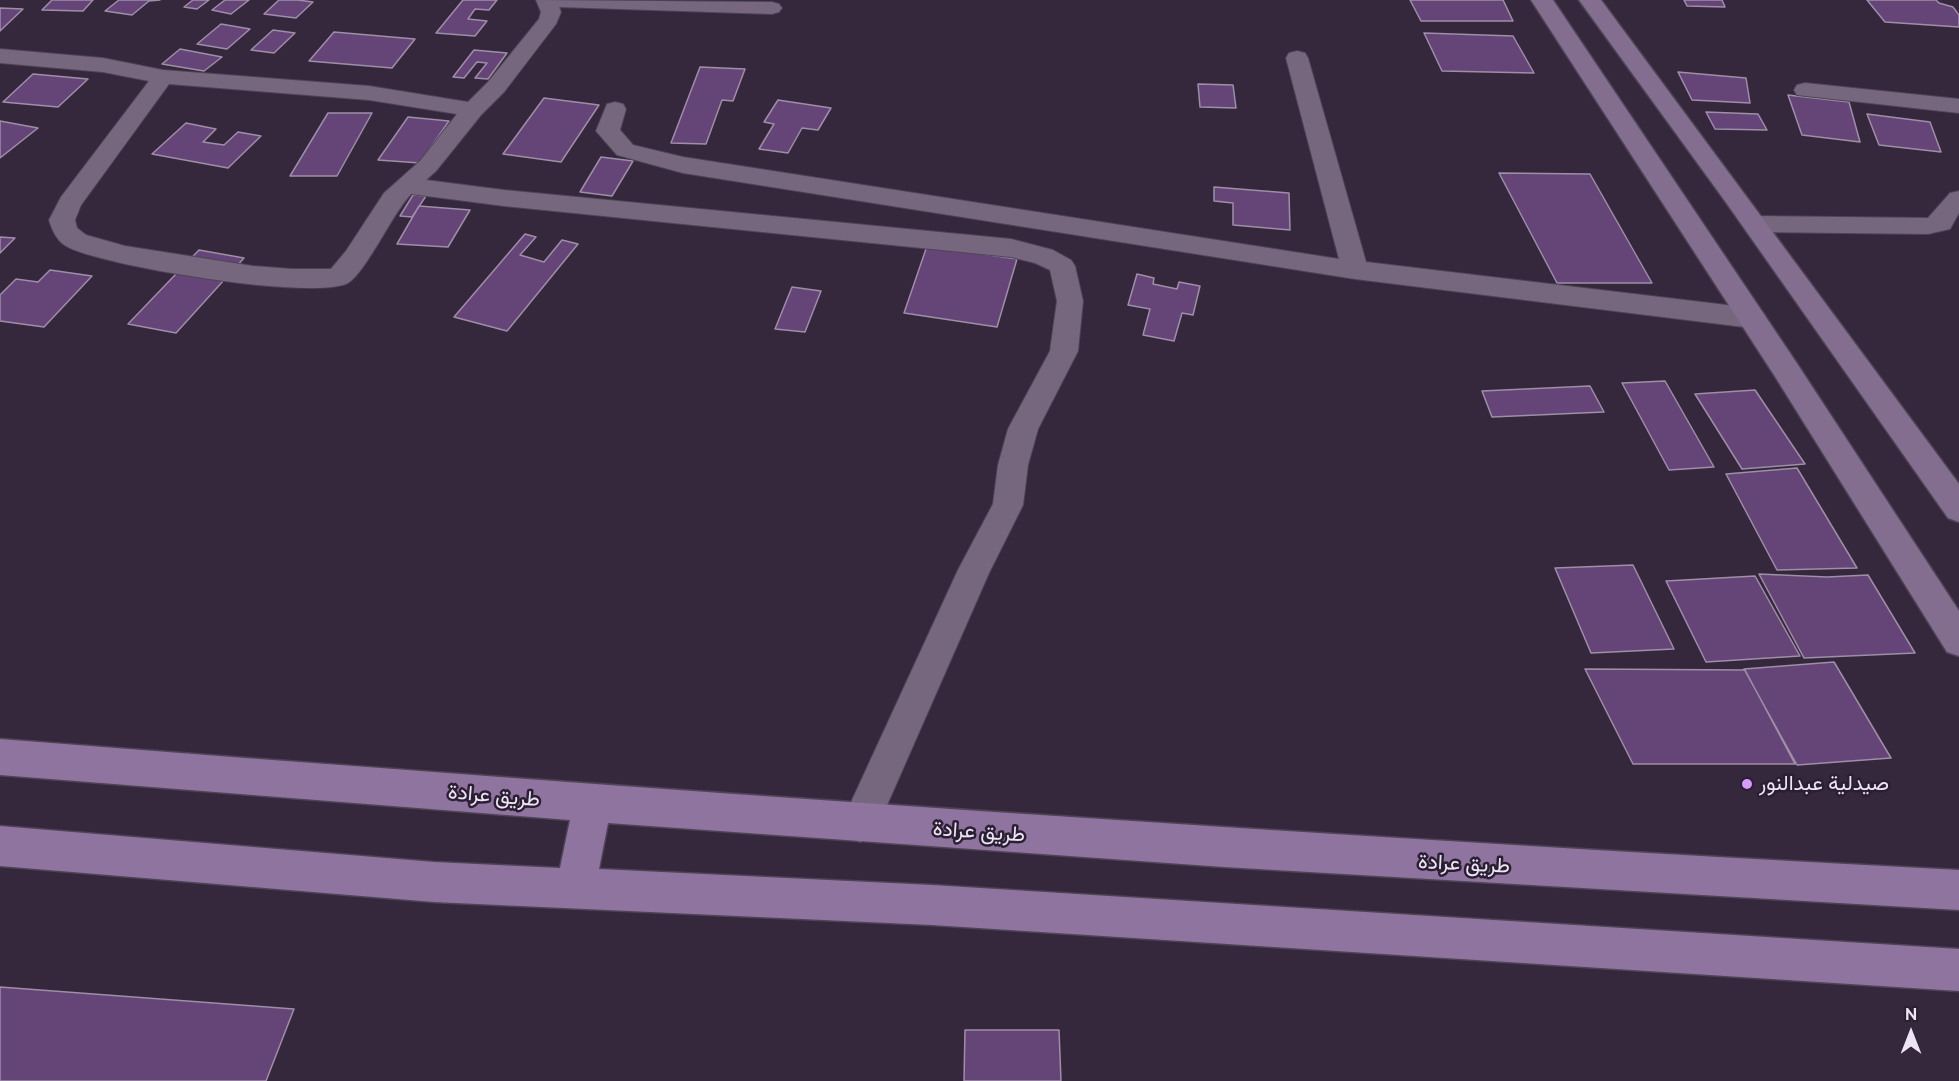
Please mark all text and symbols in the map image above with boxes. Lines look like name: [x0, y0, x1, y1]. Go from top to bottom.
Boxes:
place label: صيدلية عبدالنور: [1759, 771, 1889, 797]
marker: صيدلية عبدالنور: [1740, 777, 1754, 791]
street label: طريق عرادة: [447, 779, 541, 813]
street label: طريق عرادة: [932, 816, 1026, 848]
street label: طريق عرادة: [1417, 849, 1511, 879]
north arrow: [1881, 1003, 1941, 1063]
text: N: [1905, 1005, 1917, 1024]

